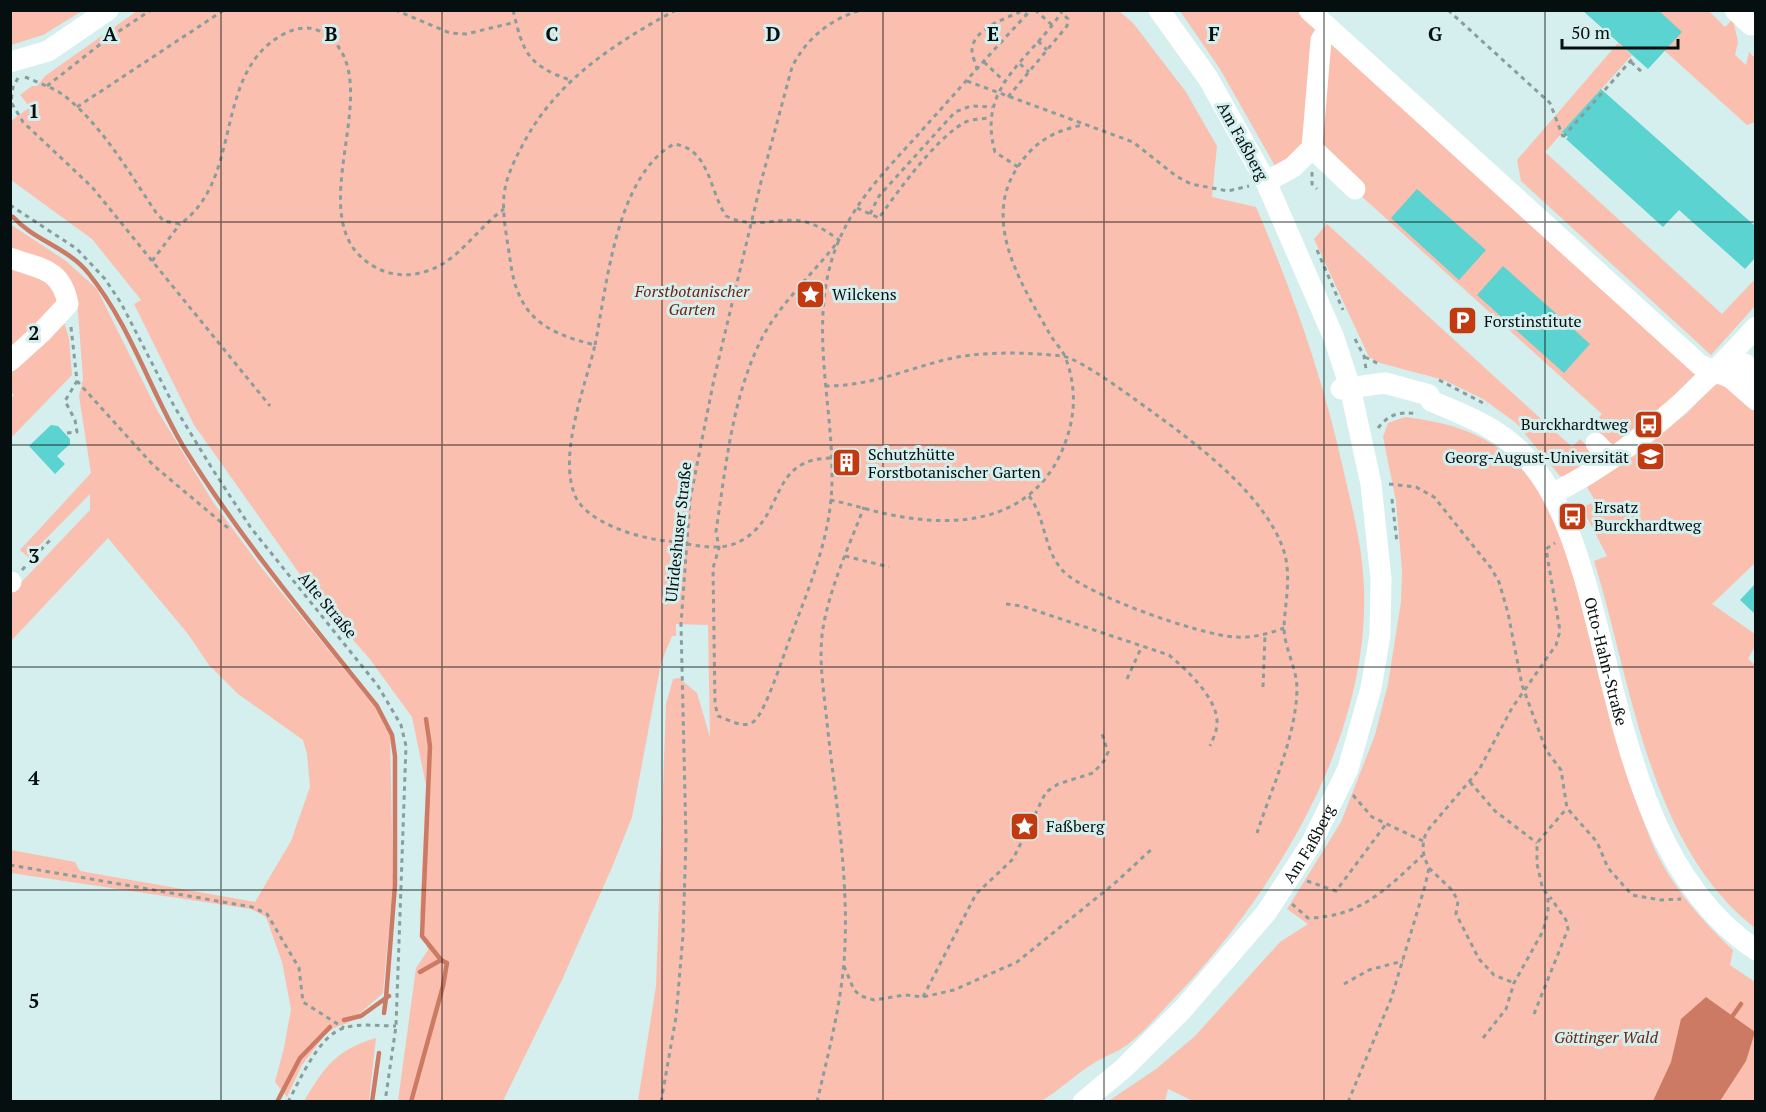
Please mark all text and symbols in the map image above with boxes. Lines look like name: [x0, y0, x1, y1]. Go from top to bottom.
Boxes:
scale bar: [1562, 12, 1678, 50]
text: A: [103, 20, 118, 47]
text: B: [325, 20, 338, 47]
text: C: [545, 20, 559, 47]
text: D: [766, 20, 780, 47]
text: E: [987, 20, 999, 47]
text: F: [1208, 20, 1220, 47]
text: G: [1428, 20, 1442, 47]
text: 50 m: [1571, 20, 1611, 44]
text: 1: [28, 97, 40, 124]
street label: Am Faßberg: [1212, 98, 1274, 185]
place icon: Wilckens: [795, 278, 827, 310]
park label: Forstbotanischer Garten: [634, 280, 750, 320]
place label: Wilckens: [832, 283, 897, 305]
parking icon: Forstinstitute: [1447, 305, 1479, 337]
place label: Forstinstitute: [1484, 310, 1582, 332]
text: 2: [28, 319, 40, 346]
bus stop icon: Burckhardtweg: [1633, 408, 1665, 440]
place label: Burckhardtweg: [1521, 413, 1629, 435]
school or university icon: Georg-August-Universität: [1634, 441, 1666, 473]
place label: Schutzhütte Forstbotanischer Garten: [868, 443, 1041, 483]
place label: Georg-August-Universität: [1445, 446, 1629, 468]
building icon: Schutzhütte Forstbotanischer Garten: [831, 447, 863, 479]
street label: Ulrideshuser Straße: [660, 461, 696, 603]
place label: Ersatz Burckhardtweg: [1594, 496, 1702, 536]
bus stop icon: Ersatz Burckhardtweg: [1557, 500, 1589, 532]
text: 3: [28, 542, 40, 569]
street label: Alte Straße: [294, 567, 362, 643]
street label: Otto-Hahn-Straße: [1579, 594, 1633, 728]
text: 4: [28, 764, 40, 791]
street label: Am Faßberg: [1277, 800, 1340, 887]
place icon: Faßberg: [1009, 810, 1041, 842]
place label: Faßberg: [1046, 815, 1105, 837]
text: 5: [28, 987, 40, 1014]
park label: Göttinger Wald: [1554, 1026, 1658, 1048]

